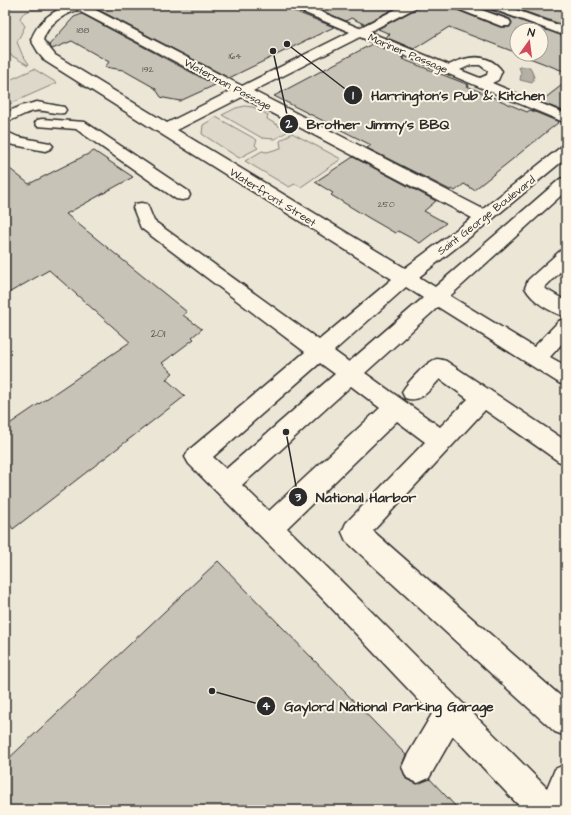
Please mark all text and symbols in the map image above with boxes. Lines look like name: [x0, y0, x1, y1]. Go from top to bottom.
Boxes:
north arrow: [509, 22, 549, 62]
house number: 188: [77, 24, 90, 37]
text: N: [526, 25, 537, 41]
street label: Mariner Passage: [365, 30, 450, 78]
house number: 164: [229, 50, 241, 63]
street label: Waterman Passage: [181, 55, 274, 115]
house number: 192: [142, 63, 155, 76]
callout: Harrington's Pub & Kitchen: [343, 82, 553, 108]
text: Harrington's Pub & Kitchen: [371, 86, 545, 107]
text: 1: [352, 87, 354, 104]
callout: Brother Jimmy's BBQ: [279, 111, 457, 137]
text: Brother Jimmy's BBQ: [307, 115, 449, 135]
text: 2: [285, 116, 293, 133]
street label: Waterfront Street: [227, 165, 319, 230]
street label: Saint George Boulevard: [434, 172, 539, 259]
house number: 250: [377, 198, 395, 211]
house number: 201: [151, 326, 166, 341]
callout: National Harbor: [288, 484, 424, 510]
text: National Harbor: [316, 488, 416, 508]
text: 3: [294, 489, 302, 506]
callout: Gaylord National Parking Garage: [256, 693, 502, 719]
text: Gaylord National Parking Garage: [284, 697, 494, 718]
text: 4: [262, 698, 271, 715]

